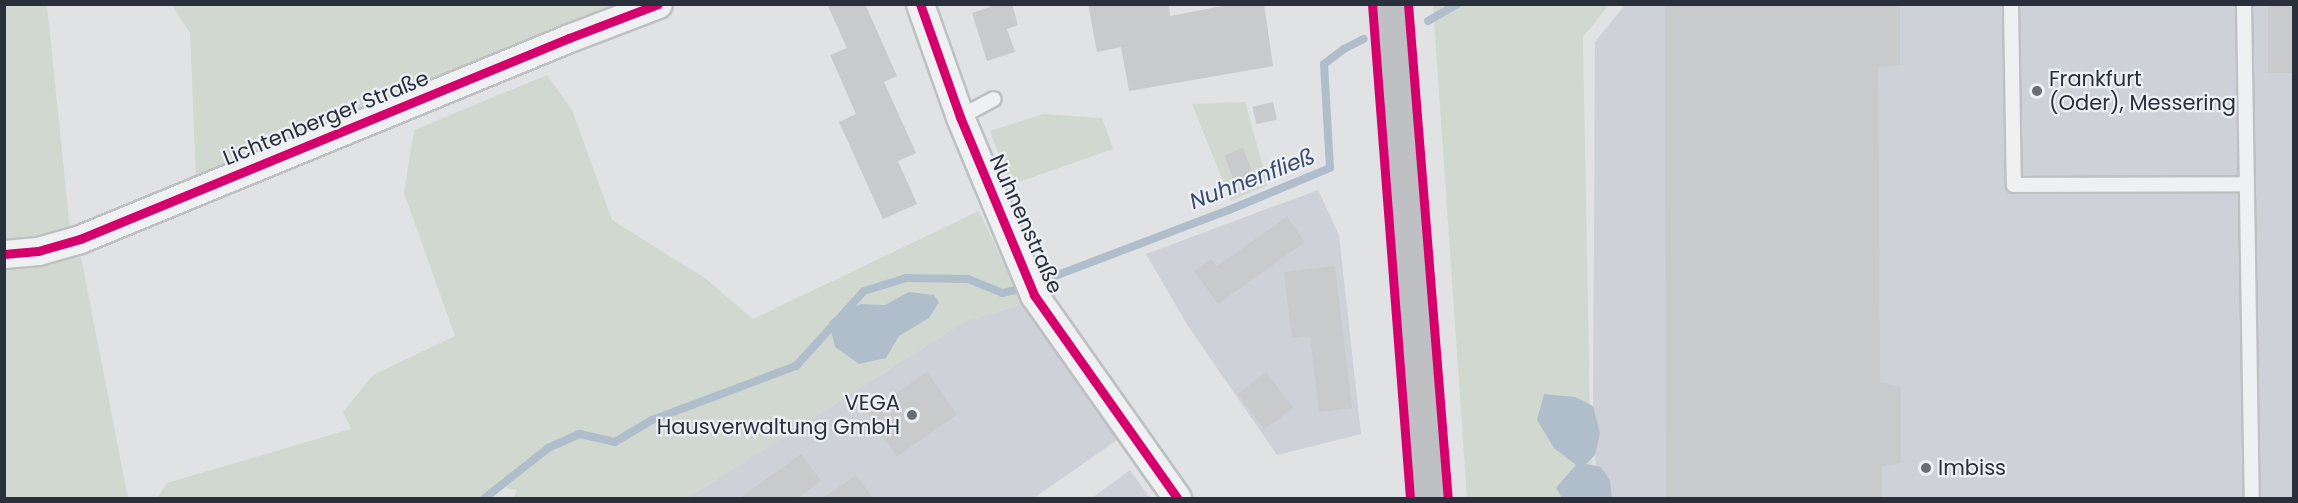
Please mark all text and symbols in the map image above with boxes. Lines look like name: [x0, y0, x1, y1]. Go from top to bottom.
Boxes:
street label: Lichtenberger Straße: [219, 65, 433, 171]
place label: Frankfurt (Oder), Messering: [2049, 66, 2236, 116]
marker: Frankfurt (Oder), Messering: [2030, 84, 2044, 98]
water label: Nuhnenfließ: [1186, 143, 1318, 215]
street label: Nuhnenstraße: [984, 151, 1068, 297]
place label: VEGA Hausverwaltung GmbH: [657, 390, 900, 440]
marker: VEGA Hausverwaltung GmbH: [905, 408, 919, 422]
place label: Imbiss: [1938, 455, 2006, 481]
marker: Imbiss: [1919, 461, 1933, 475]

